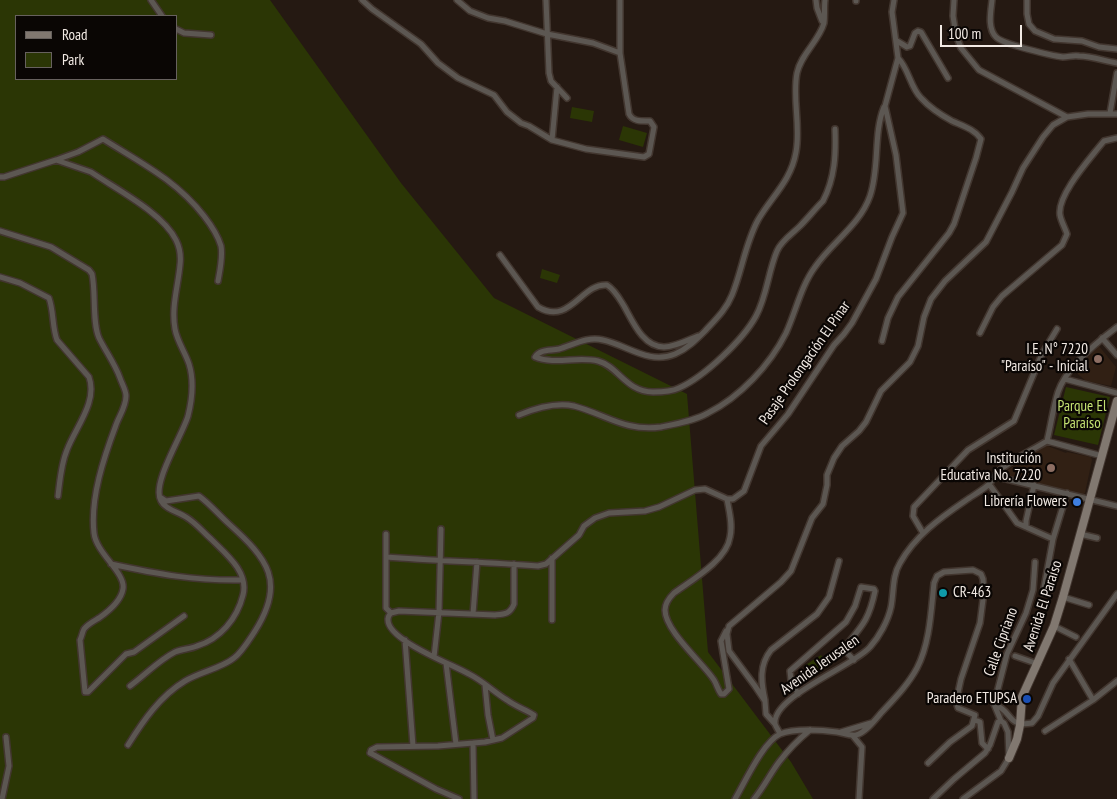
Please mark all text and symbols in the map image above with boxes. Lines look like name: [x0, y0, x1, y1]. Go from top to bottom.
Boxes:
legend: [15, 15, 178, 80]
scale bar: [942, 15, 1024, 47]
text: 100 m: [948, 24, 981, 43]
text: Road: [62, 25, 88, 44]
text: Park: [62, 50, 84, 69]
street label: Pasaje Prolongación El Pinar: [756, 298, 854, 428]
place label: I.E. N° 7220 "Paraíso" - Inicial: [1001, 341, 1088, 376]
marker: I.E. N° 7220 "Paraíso" - Inicial: [1092, 353, 1104, 365]
park label: Parque El Paraíso: [1058, 398, 1106, 433]
place label: Institución Educativa No. 7220: [940, 450, 1041, 485]
marker: Institución Educativa No. 7220: [1045, 462, 1057, 474]
place label: Librería Flowers: [984, 493, 1067, 511]
marker: Librería Flowers: [1071, 496, 1083, 508]
street label: Avenida El Paraíso: [1020, 558, 1066, 654]
place label: CR-463: [953, 584, 991, 602]
marker: CR-463: [937, 587, 949, 599]
street label: Calle Cipriano: [980, 605, 1022, 679]
street label: Avenida Jerusalen: [777, 631, 863, 699]
place label: Paradero ETUPSA: [927, 690, 1017, 708]
marker: Paradero ETUPSA: [1021, 693, 1033, 705]

